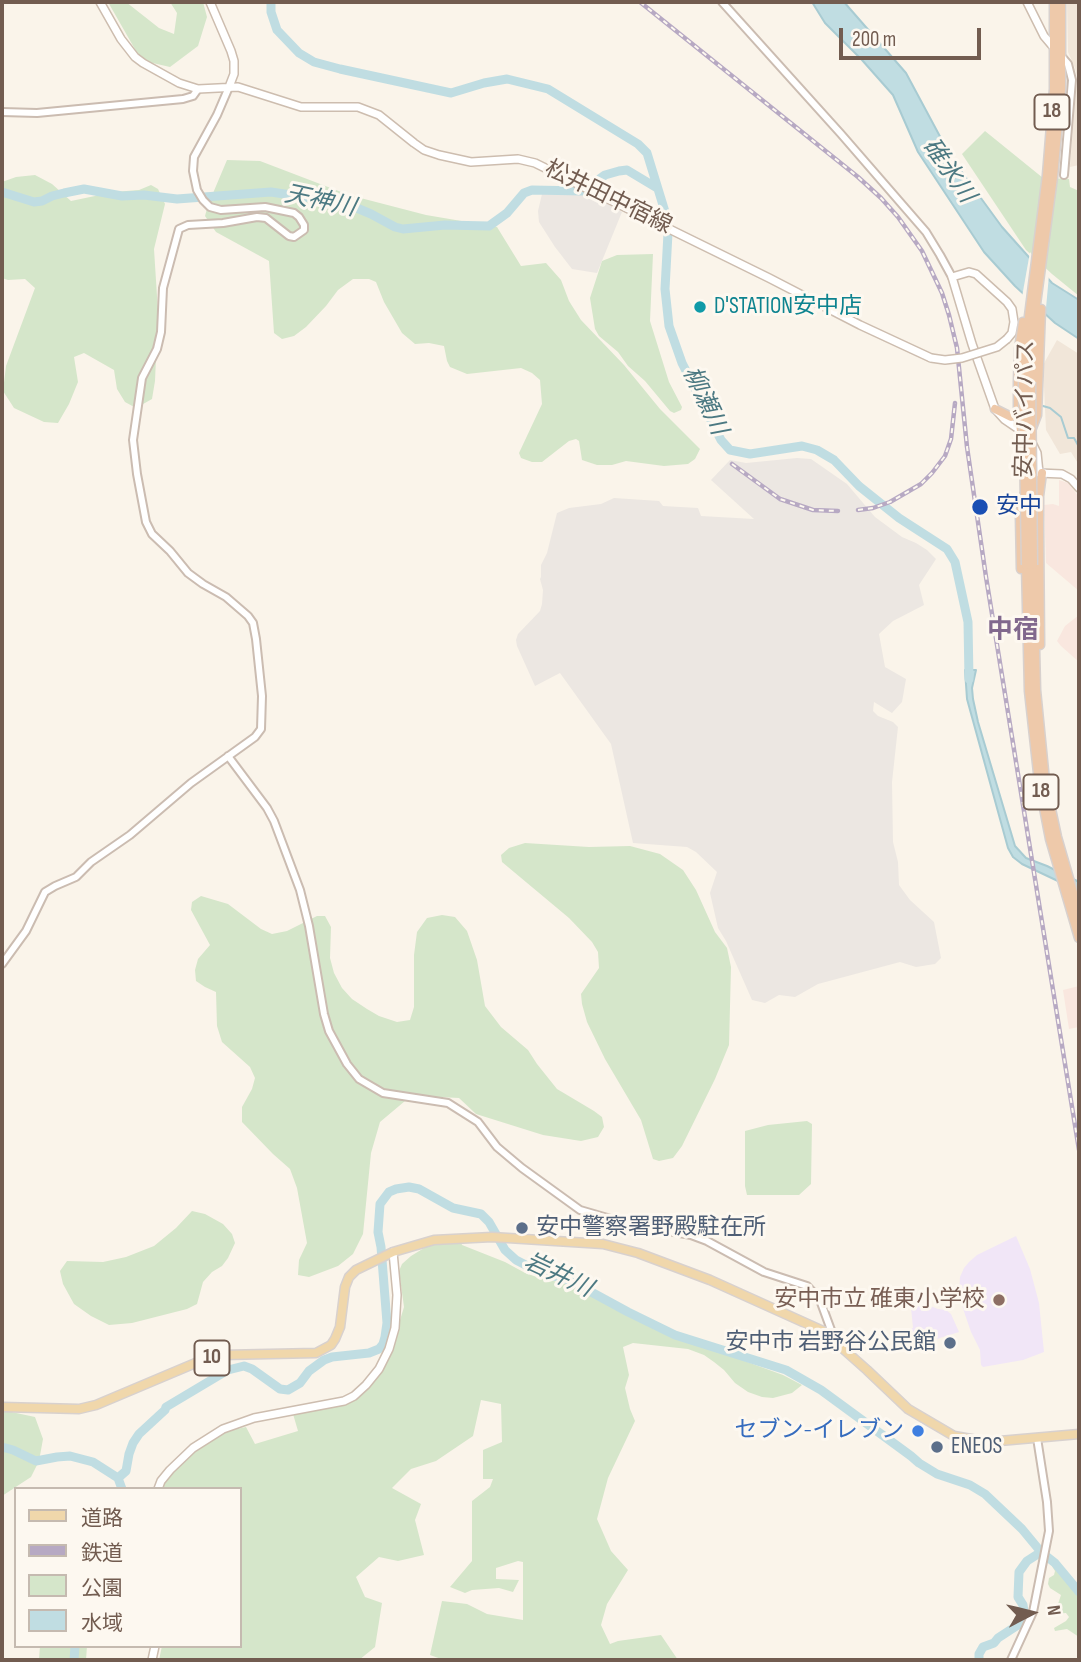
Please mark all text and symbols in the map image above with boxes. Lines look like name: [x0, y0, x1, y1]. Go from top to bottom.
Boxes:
scale bar: [843, 14, 985, 58]
text: 200 m: [852, 27, 896, 52]
road number: 18: [1034, 94, 1070, 130]
water label: 碓氷川: [916, 133, 980, 209]
street label: 松井田中宿線: [540, 155, 676, 241]
water label: 天神川: [282, 180, 358, 224]
place label: D'STATION安中店: [714, 293, 862, 321]
marker: D'STATION安中店: [692, 299, 708, 315]
street label: 安中バイパス: [1011, 340, 1041, 478]
water label: 柳瀬川: [676, 362, 732, 440]
place label: 安中: [996, 493, 1042, 521]
marker: 安中: [970, 497, 990, 517]
district label: 中宿: [987, 615, 1039, 647]
road number: 18: [1024, 774, 1058, 810]
place label: 安中警察署野殿駐在所: [536, 1214, 766, 1242]
marker: 安中警察署野殿駐在所: [514, 1220, 530, 1236]
water label: 岩井川: [519, 1248, 597, 1304]
place label: 安中市立 碓東小学校: [774, 1286, 985, 1314]
marker: 安中市立 碓東小学校: [991, 1292, 1007, 1308]
place label: 安中市 岩野谷公民館: [725, 1329, 936, 1357]
marker: 安中市 岩野谷公民館: [942, 1335, 958, 1351]
road number: 10: [194, 1340, 230, 1376]
place label: セブン-イレブン: [735, 1417, 904, 1445]
marker: セブン-イレブン: [910, 1423, 926, 1439]
place label: ENEOS: [951, 1433, 1002, 1461]
marker: ENEOS: [929, 1439, 945, 1455]
legend: [14, 1487, 242, 1648]
text: 道路: [81, 1506, 123, 1531]
text: 鉄道: [81, 1541, 123, 1566]
text: 公園: [81, 1576, 123, 1601]
north arrow: [997, 1578, 1067, 1648]
text: N: [1041, 1604, 1065, 1617]
text: 水域: [81, 1611, 123, 1636]

